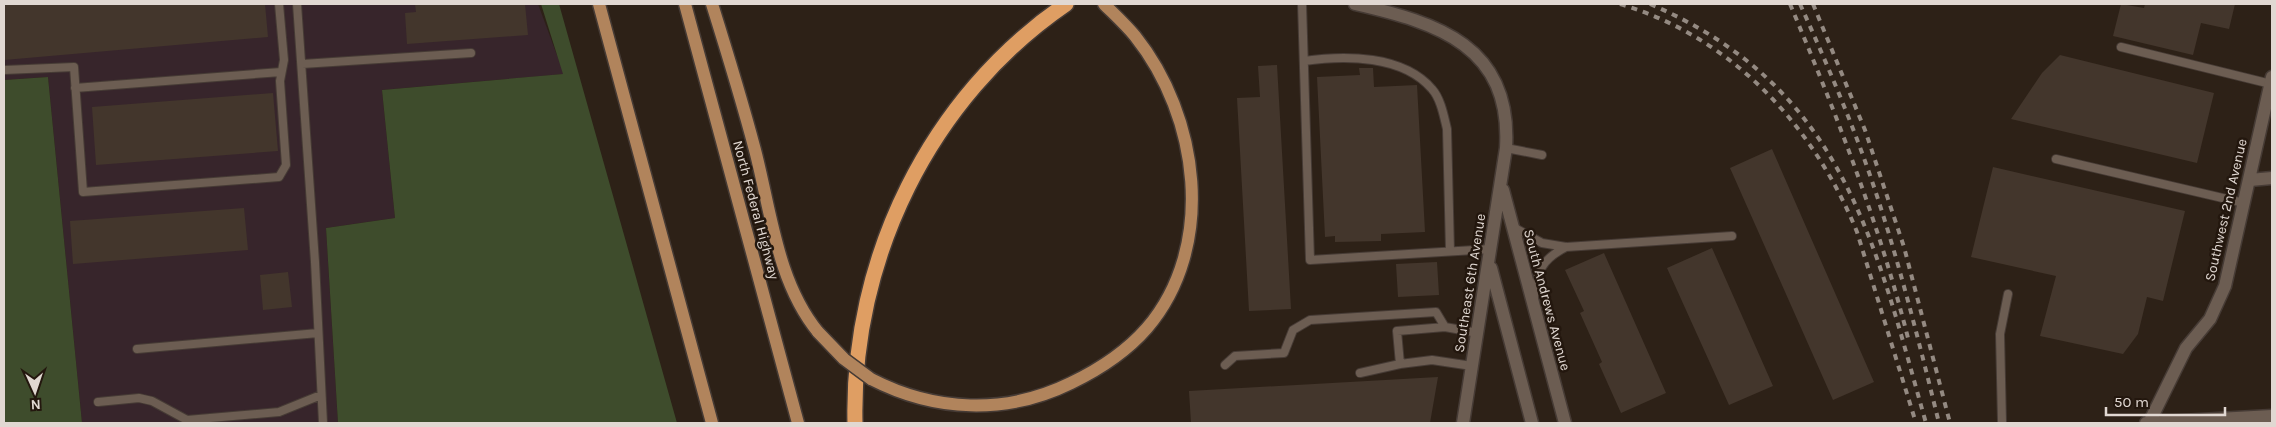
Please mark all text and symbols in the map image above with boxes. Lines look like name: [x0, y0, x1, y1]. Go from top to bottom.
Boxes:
street label: Southwest 2nd Avenue: [2201, 137, 2251, 283]
street label: North Federal Highway: [729, 139, 783, 282]
street label: Southeast 6th Avenue: [1451, 212, 1489, 354]
street label: South Andrews Avenue: [1520, 227, 1574, 373]
north arrow: [10, 367, 60, 417]
scale bar: [2106, 384, 2225, 416]
text: 50 m: [2114, 393, 2149, 411]
text: N: [30, 396, 41, 413]

